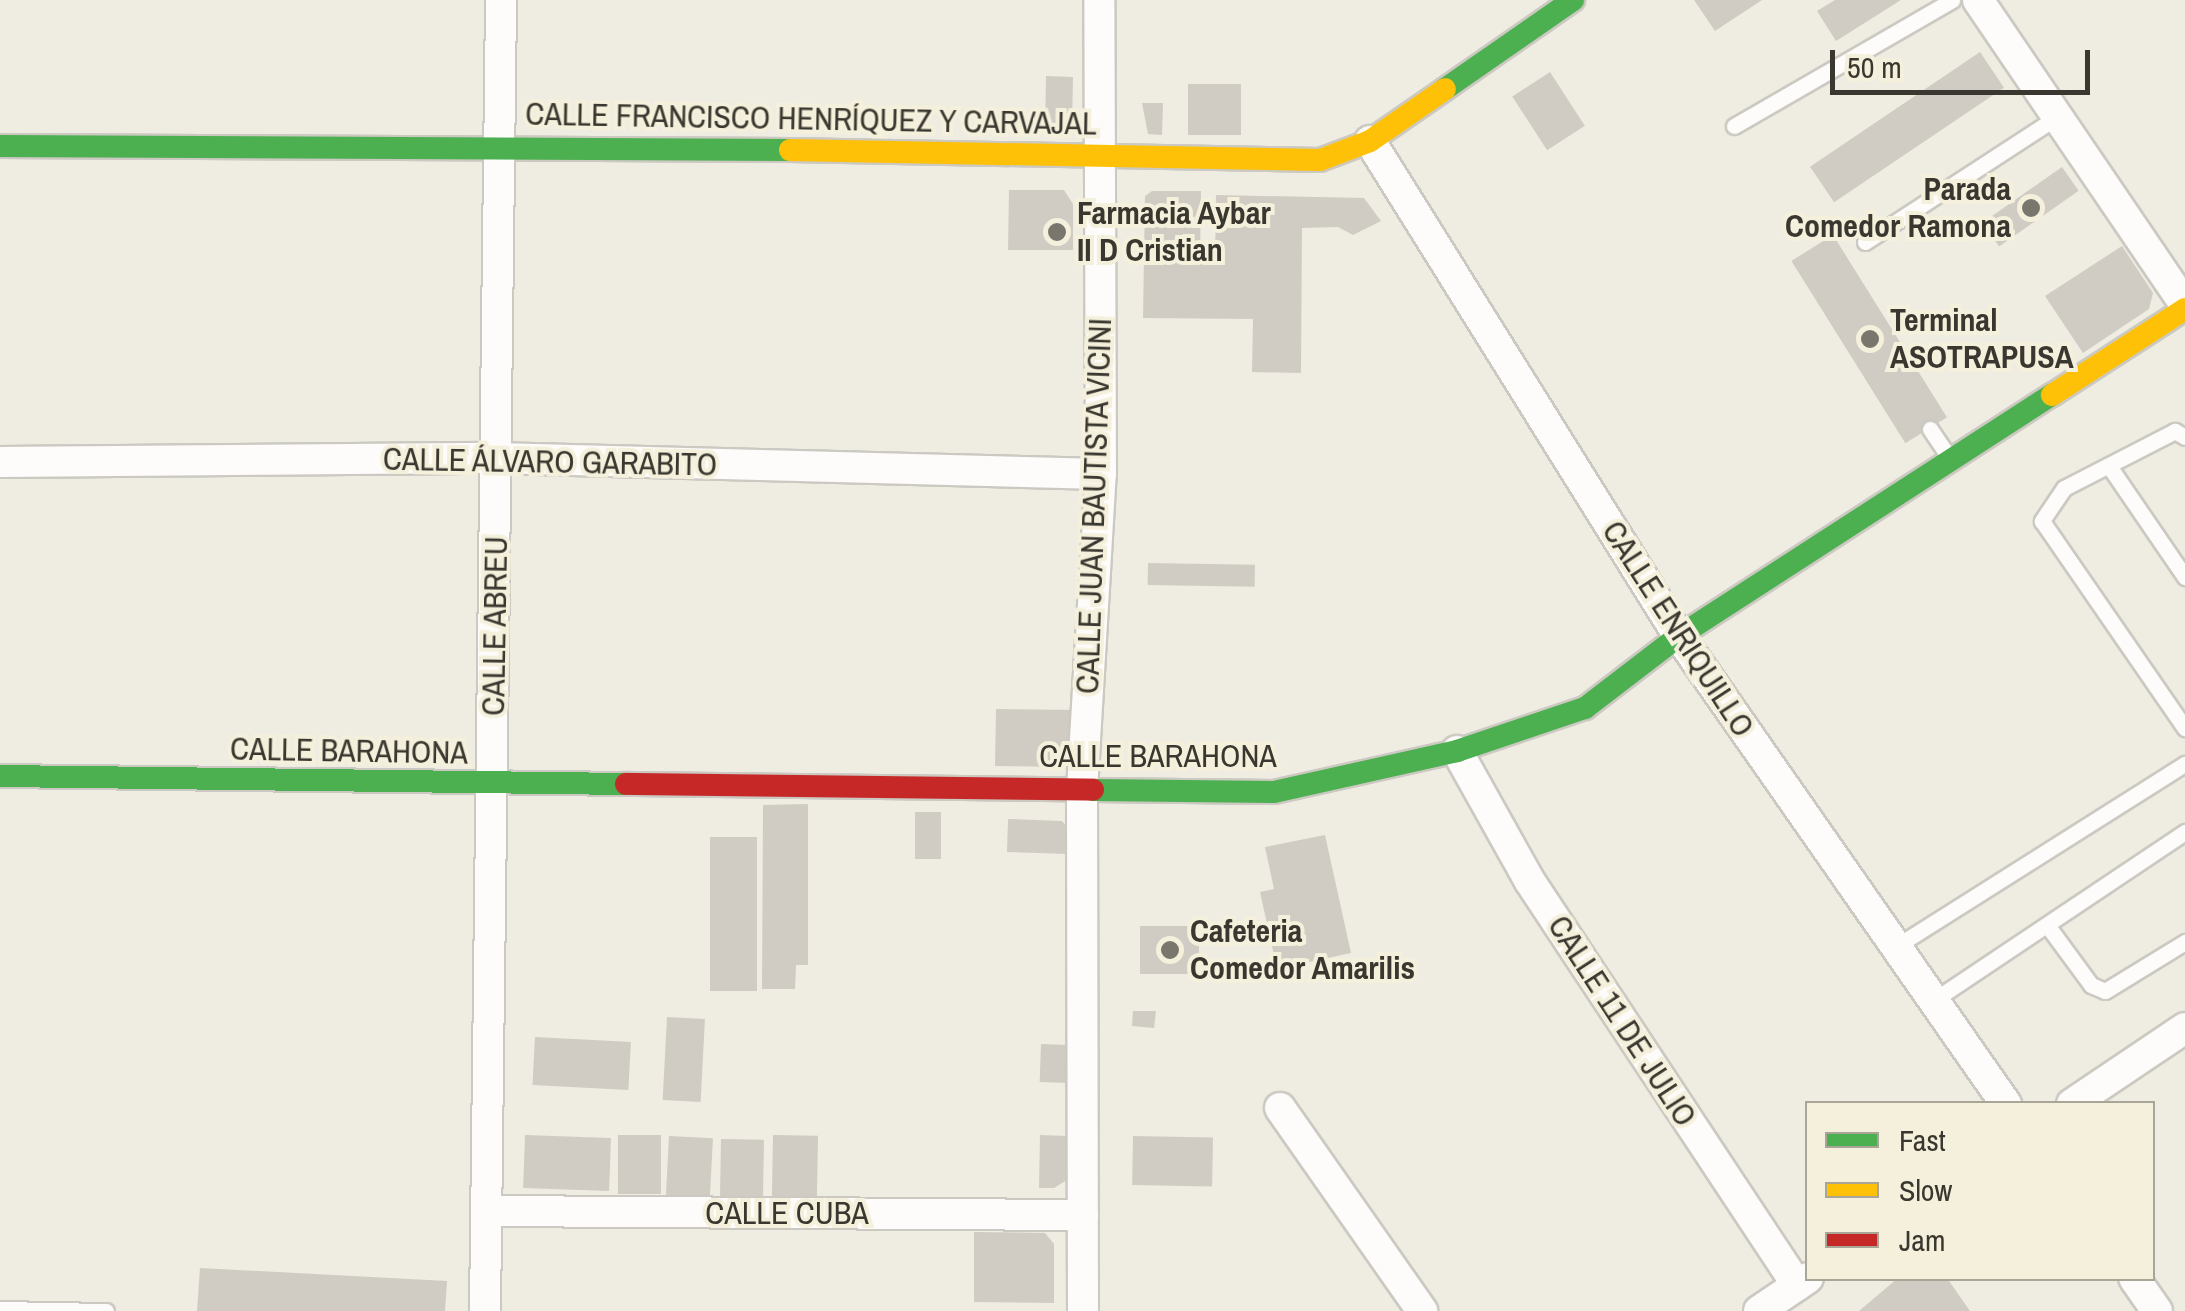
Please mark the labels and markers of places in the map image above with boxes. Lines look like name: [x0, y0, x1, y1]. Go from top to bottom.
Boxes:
place label: Parada Comedor Ramona: [1785, 171, 2011, 246]
place label: Farmacia Aybar II D Cristian: [1077, 195, 1272, 270]
marker: Parada Comedor Ramona: [2020, 197, 2042, 219]
marker: Farmacia Aybar II D Cristian: [1046, 221, 1068, 243]
place label: Terminal ASOTRAPUSA: [1890, 302, 2074, 377]
marker: Terminal ASOTRAPUSA: [1859, 328, 1881, 350]
place label: Cafeteria Comedor Amarilis: [1190, 913, 1416, 988]
marker: Cafeteria Comedor Amarilis: [1159, 939, 1181, 961]

